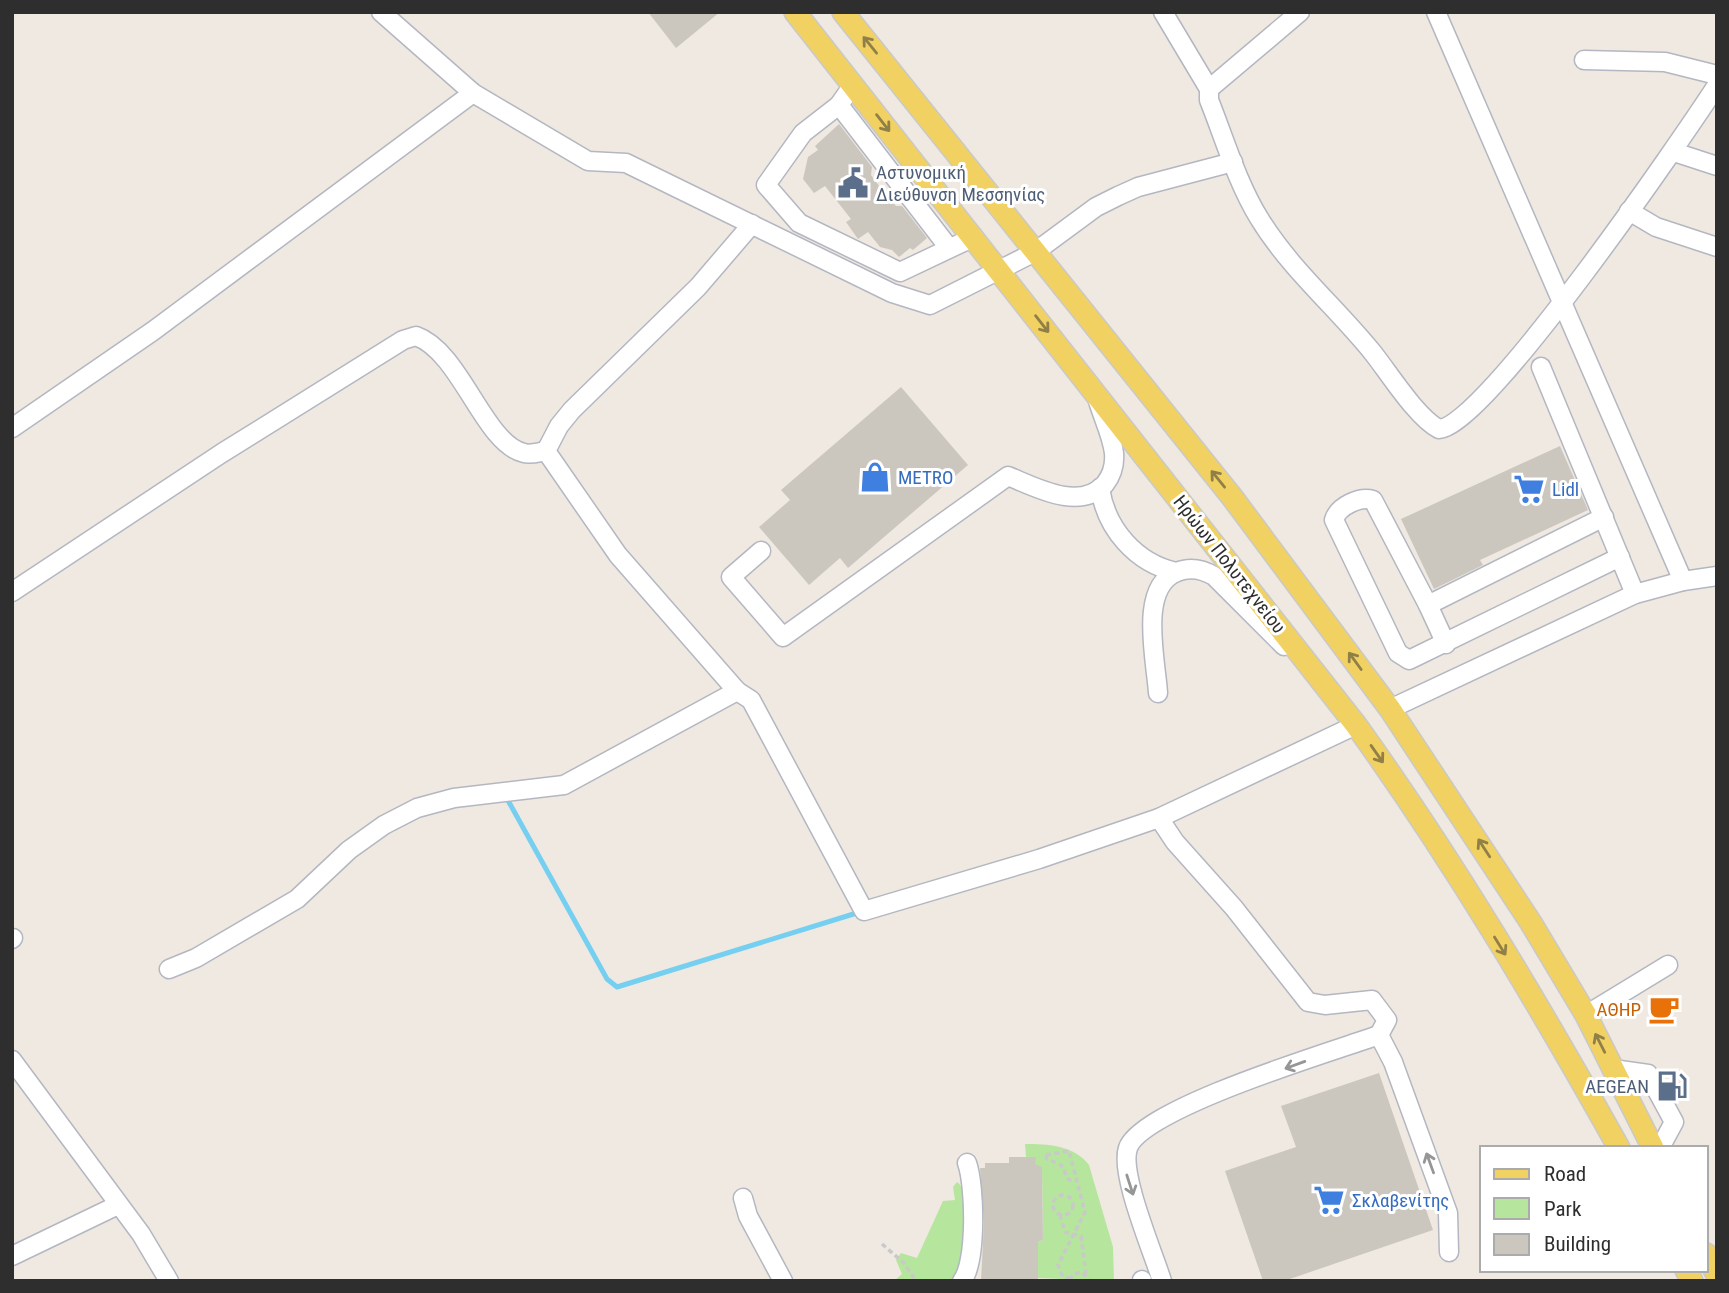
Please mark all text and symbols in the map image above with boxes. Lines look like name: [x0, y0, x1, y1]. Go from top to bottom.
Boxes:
one-way arrow: [862, 37, 877, 55]
one-way arrow: [876, 114, 891, 132]
place label: Αστυνομική Διεύθυνση Μεσσηνίας: [876, 161, 1045, 206]
public building icon: Αστυνομική Διεύθυνση Μεσσηνίας: [836, 166, 870, 200]
one-way arrow: [1034, 314, 1049, 332]
shop icon: METRO: [858, 460, 892, 494]
place label: METRO: [898, 466, 953, 489]
one-way arrow: [1210, 470, 1225, 489]
supermarket icon: Lidl: [1512, 472, 1546, 506]
place label: Lidl: [1552, 478, 1579, 501]
street label: Ηρώων Πολυτεχνείου: [1169, 491, 1291, 638]
one-way arrow: [1347, 652, 1362, 670]
one-way arrow: [1370, 744, 1384, 763]
one-way arrow: [1477, 838, 1491, 858]
one-way arrow: [1494, 935, 1508, 955]
cafe icon: ΑΘΗΡ: [1647, 992, 1681, 1026]
place label: ΑΘΗΡ: [1597, 998, 1641, 1021]
one-way arrow: [1593, 1033, 1607, 1054]
one-way arrow: [1284, 1060, 1306, 1072]
fuel station icon: AEGEAN: [1655, 1069, 1689, 1103]
place label: AEGEAN: [1585, 1075, 1649, 1098]
legend: [1480, 1146, 1708, 1272]
one-way arrow: [1423, 1152, 1435, 1174]
text: Road: [1544, 1162, 1586, 1186]
one-way arrow: [1125, 1173, 1138, 1195]
supermarket icon: Σκλαβενίτης: [1312, 1183, 1346, 1217]
place label: Σκλαβενίτης: [1352, 1189, 1449, 1212]
text: Park: [1544, 1197, 1582, 1221]
text: Building: [1544, 1232, 1611, 1256]

